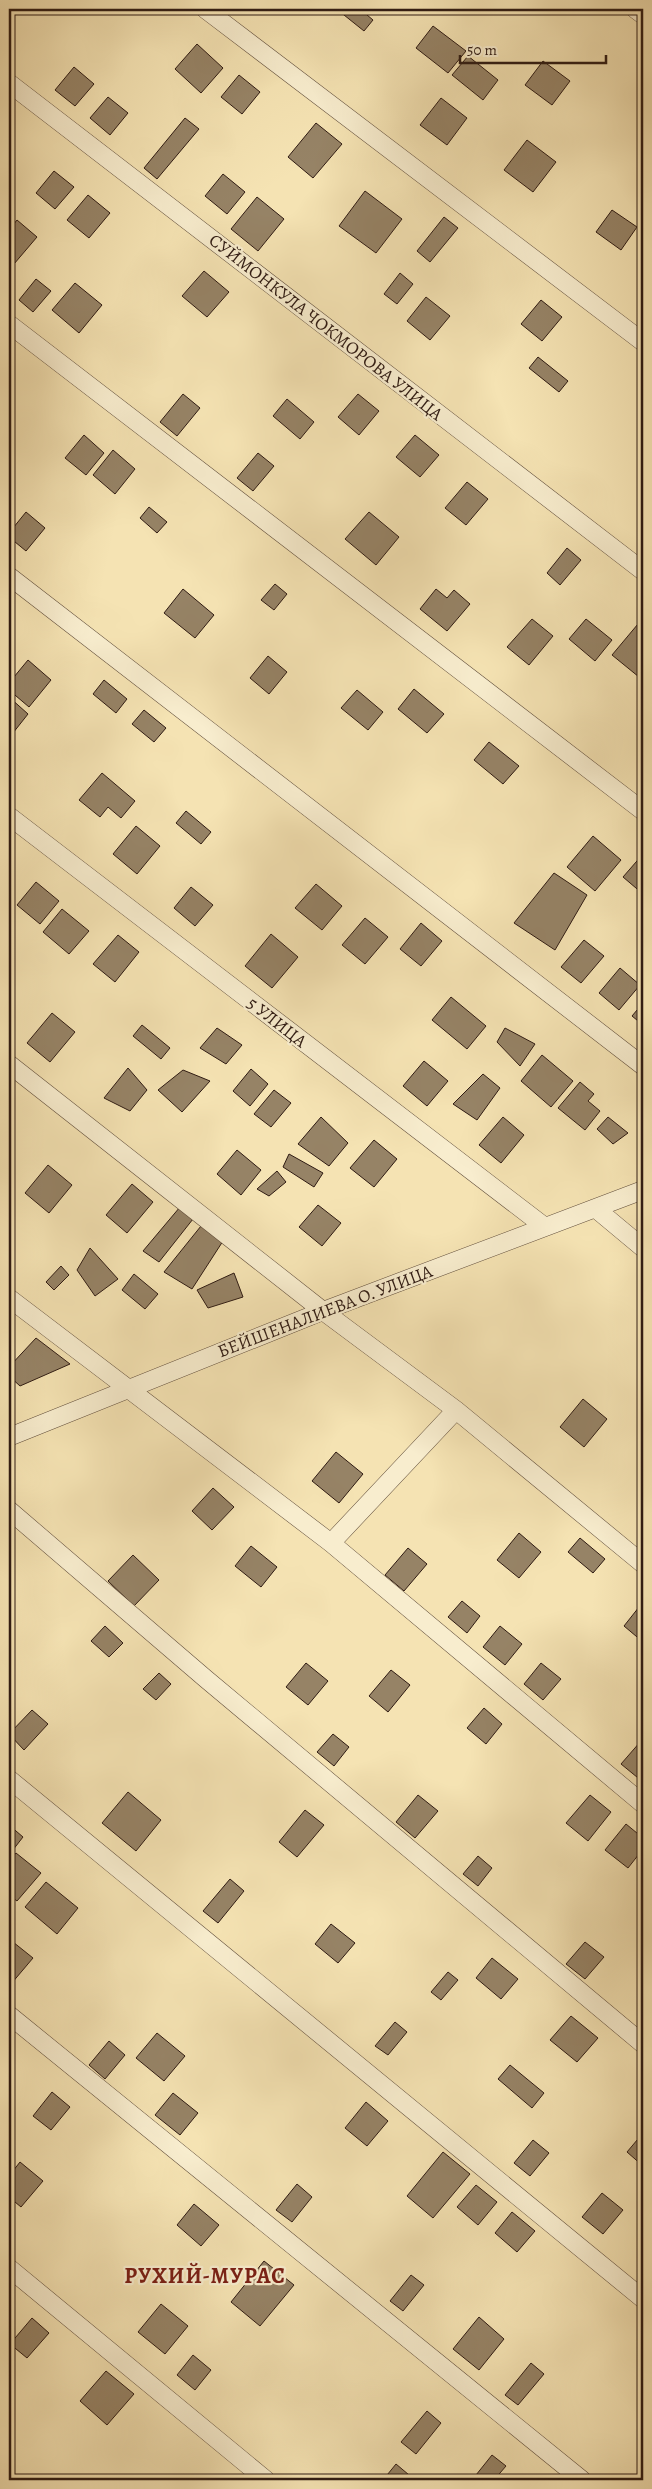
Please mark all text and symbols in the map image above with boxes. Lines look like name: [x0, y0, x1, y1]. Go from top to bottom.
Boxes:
scale bar: [460, 32, 606, 64]
text: 50 m: [467, 40, 497, 60]
street label: СУЙМОНКУЛА ЧОКМОРОВА УЛИЦА: [204, 228, 448, 426]
street label: 5 УЛИЦА: [242, 991, 312, 1053]
street label: БЕЙШЕНАЛИЕВА О. УЛИЦА: [214, 1259, 436, 1363]
district label: РУХИЙ-МУРАС: [124, 2261, 286, 2291]

